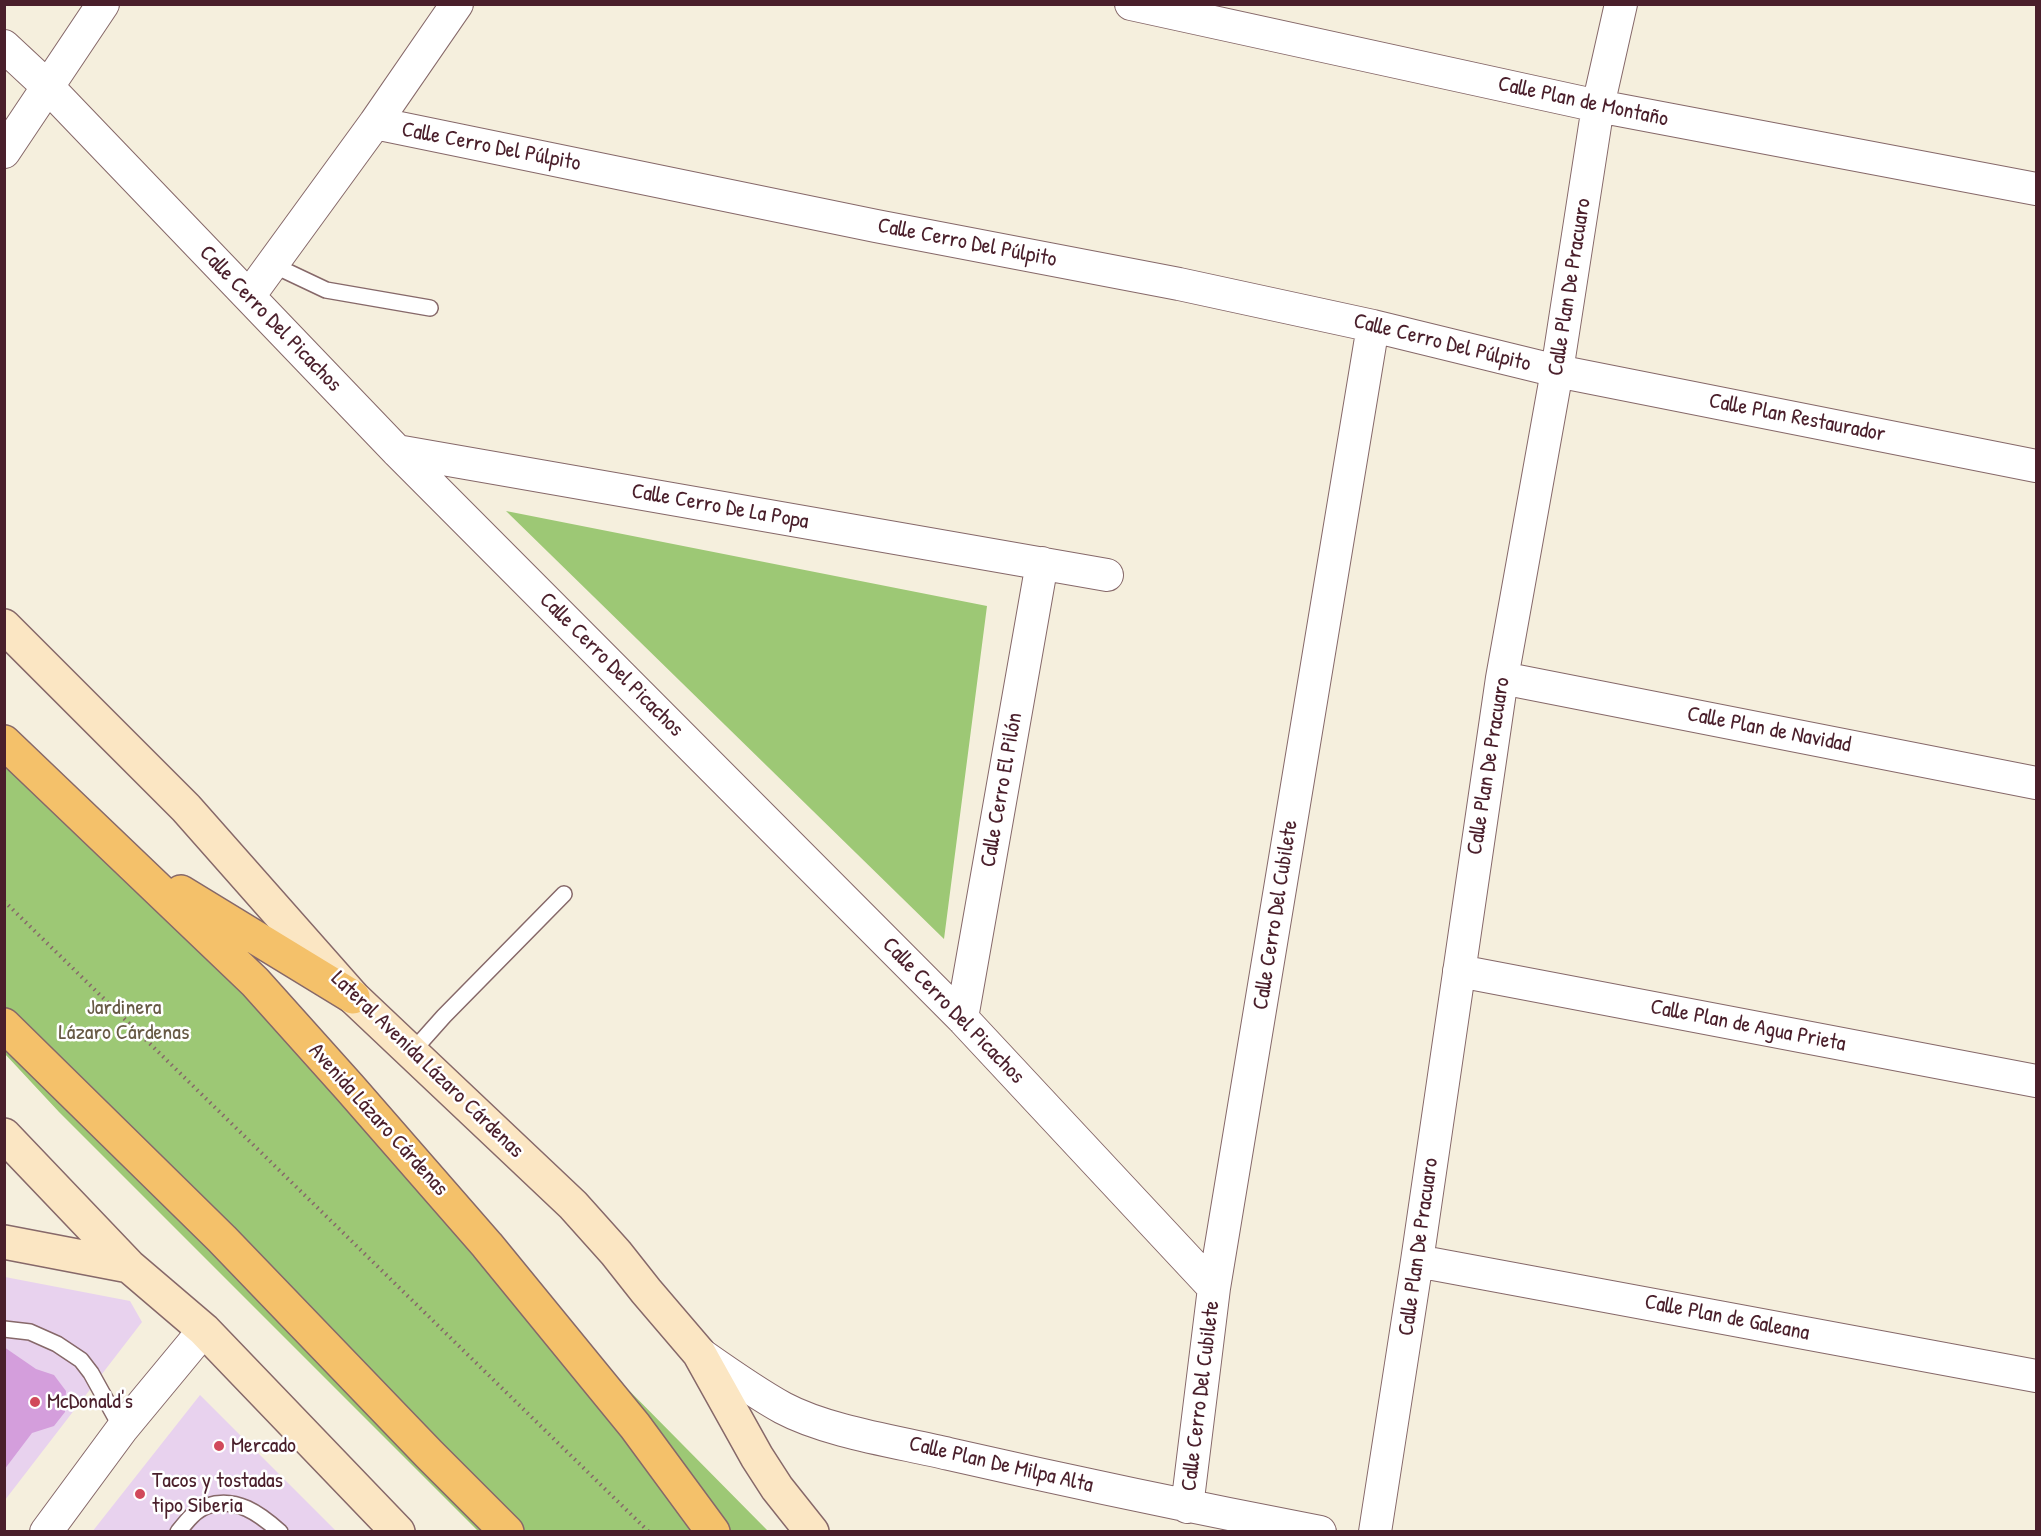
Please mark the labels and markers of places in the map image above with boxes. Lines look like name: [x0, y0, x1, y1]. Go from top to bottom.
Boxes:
place label: McDonald's: [47, 1389, 133, 1415]
marker: McDonald's: [28, 1395, 42, 1409]
place label: Mercado: [231, 1433, 296, 1459]
marker: Mercado: [212, 1439, 226, 1453]
place label: Tacos y tostadas tipo Siberia: [152, 1468, 283, 1520]
marker: Tacos y tostadas tipo Siberia: [133, 1487, 147, 1501]

